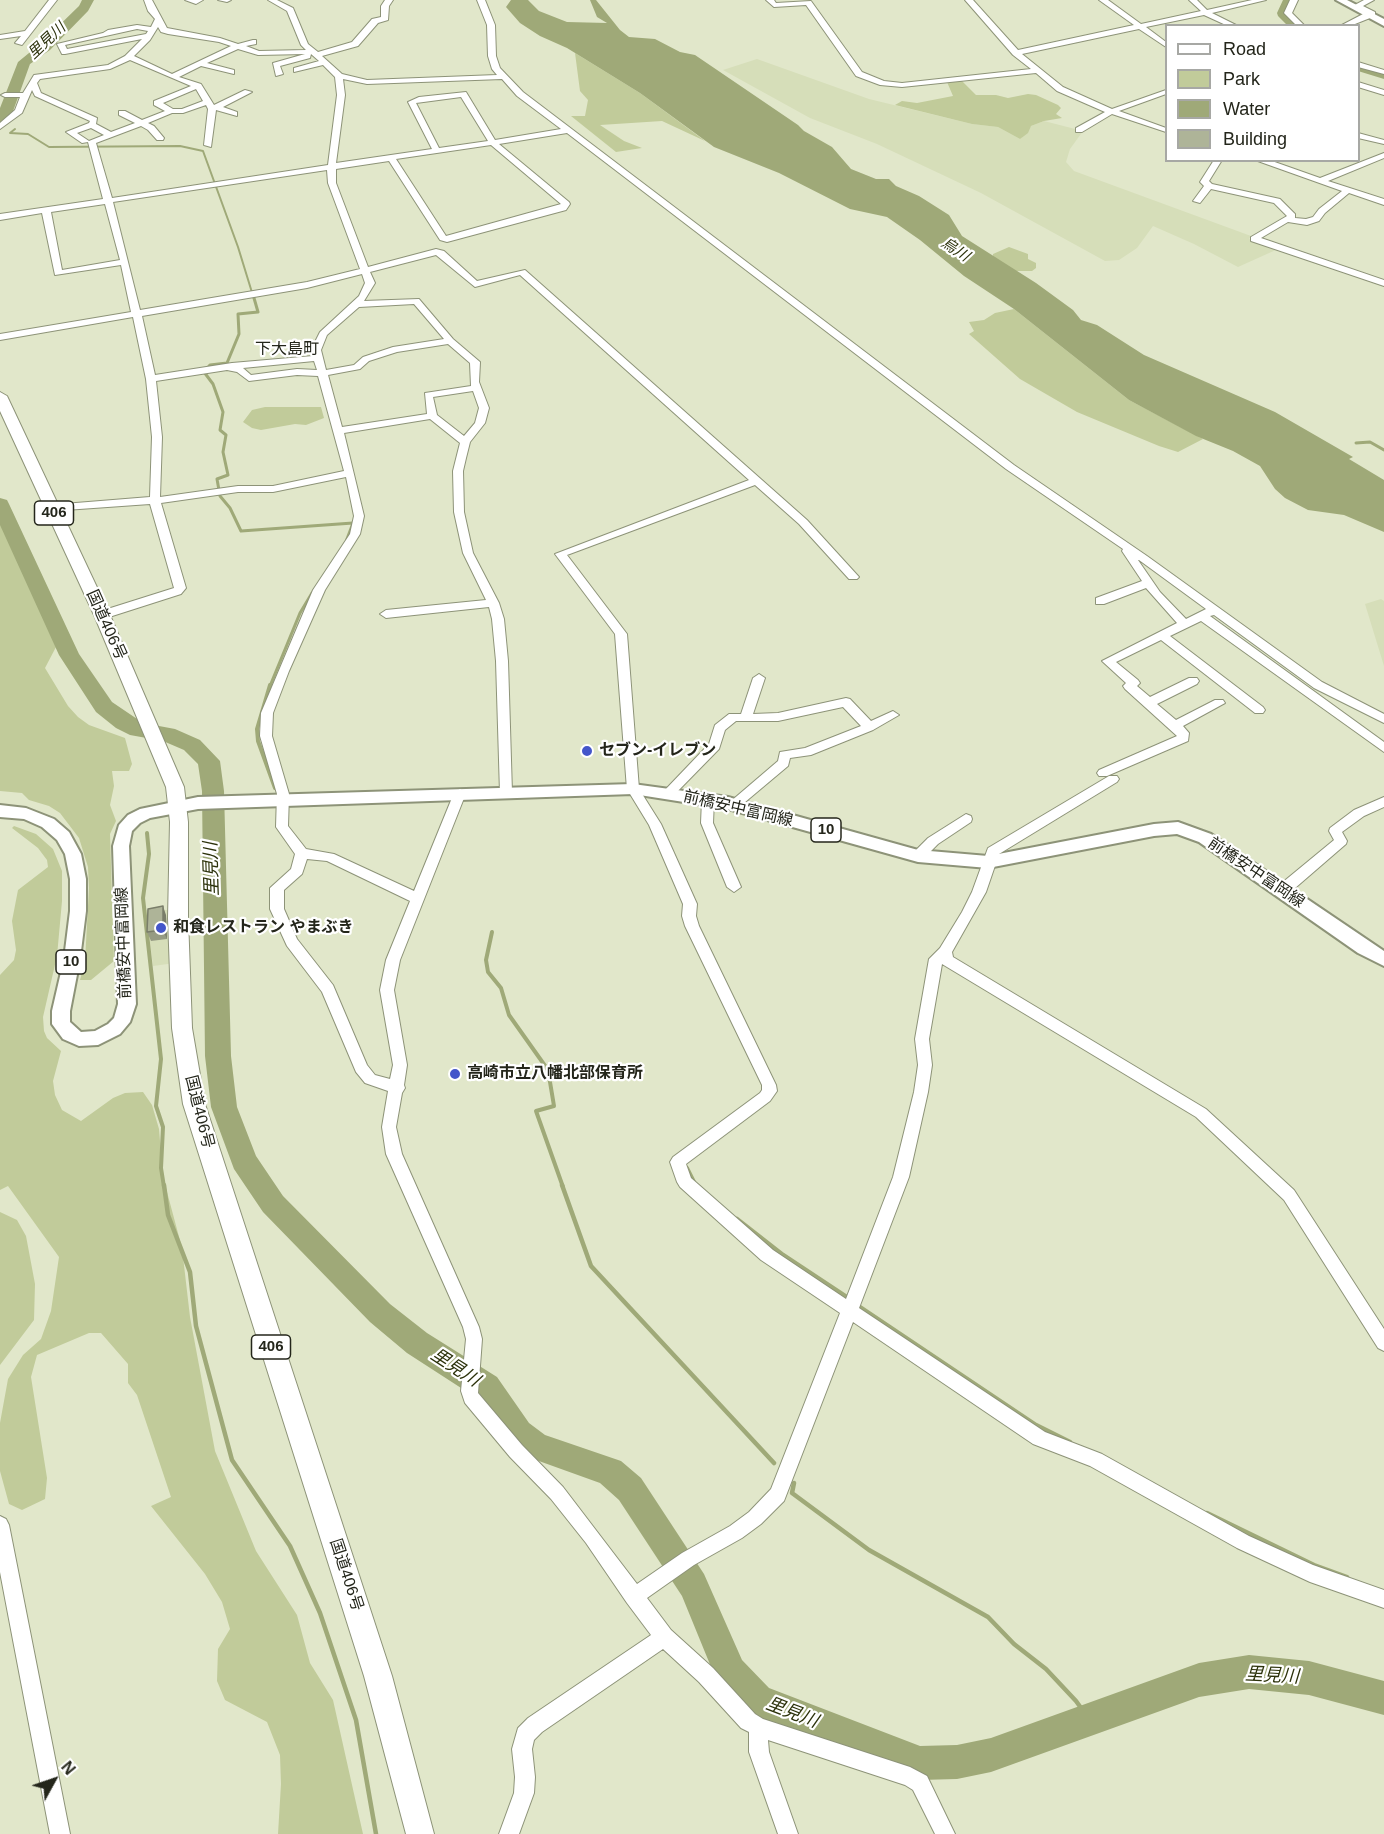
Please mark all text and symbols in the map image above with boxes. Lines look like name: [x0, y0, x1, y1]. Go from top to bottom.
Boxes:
water label: 里見川: [24, 19, 70, 63]
legend: [1165, 24, 1360, 162]
text: Road: [1223, 39, 1266, 59]
text: Park: [1223, 69, 1260, 89]
text: Water: [1223, 99, 1270, 119]
text: Building: [1223, 129, 1287, 149]
water label: 烏川: [938, 234, 972, 266]
district label: 下大島町: [255, 340, 319, 360]
road number: 406: [34, 501, 74, 525]
street label: 国道406号: [82, 587, 130, 663]
place label: セブン-イレブン: [599, 741, 716, 761]
marker: セブン-イレブン: [580, 744, 594, 758]
street label: 前橋安中富岡線: [681, 787, 795, 831]
road number: 10: [811, 818, 841, 842]
street label: 前橋安中富岡線: [1204, 834, 1308, 912]
water label: 里見川: [200, 842, 224, 896]
street label: 前橋安中富岡線: [112, 887, 136, 999]
place label: 和食レストラン やまぶき: [173, 918, 353, 938]
marker: 和食レストラン やまぶき: [154, 921, 168, 935]
road number: 10: [56, 950, 86, 974]
place label: 高崎市立八幡北部保育所: [467, 1064, 643, 1084]
marker: 高崎市立八幡北部保育所: [448, 1067, 462, 1081]
street label: 国道406号: [181, 1073, 217, 1151]
road number: 406: [252, 1335, 290, 1359]
water label: 里見川: [426, 1344, 484, 1392]
street label: 国道406号: [325, 1537, 367, 1613]
water label: 里見川: [1244, 1664, 1300, 1688]
water label: 里見川: [763, 1693, 821, 1733]
north arrow: [24, 1750, 84, 1810]
text: N: [58, 1758, 78, 1778]

